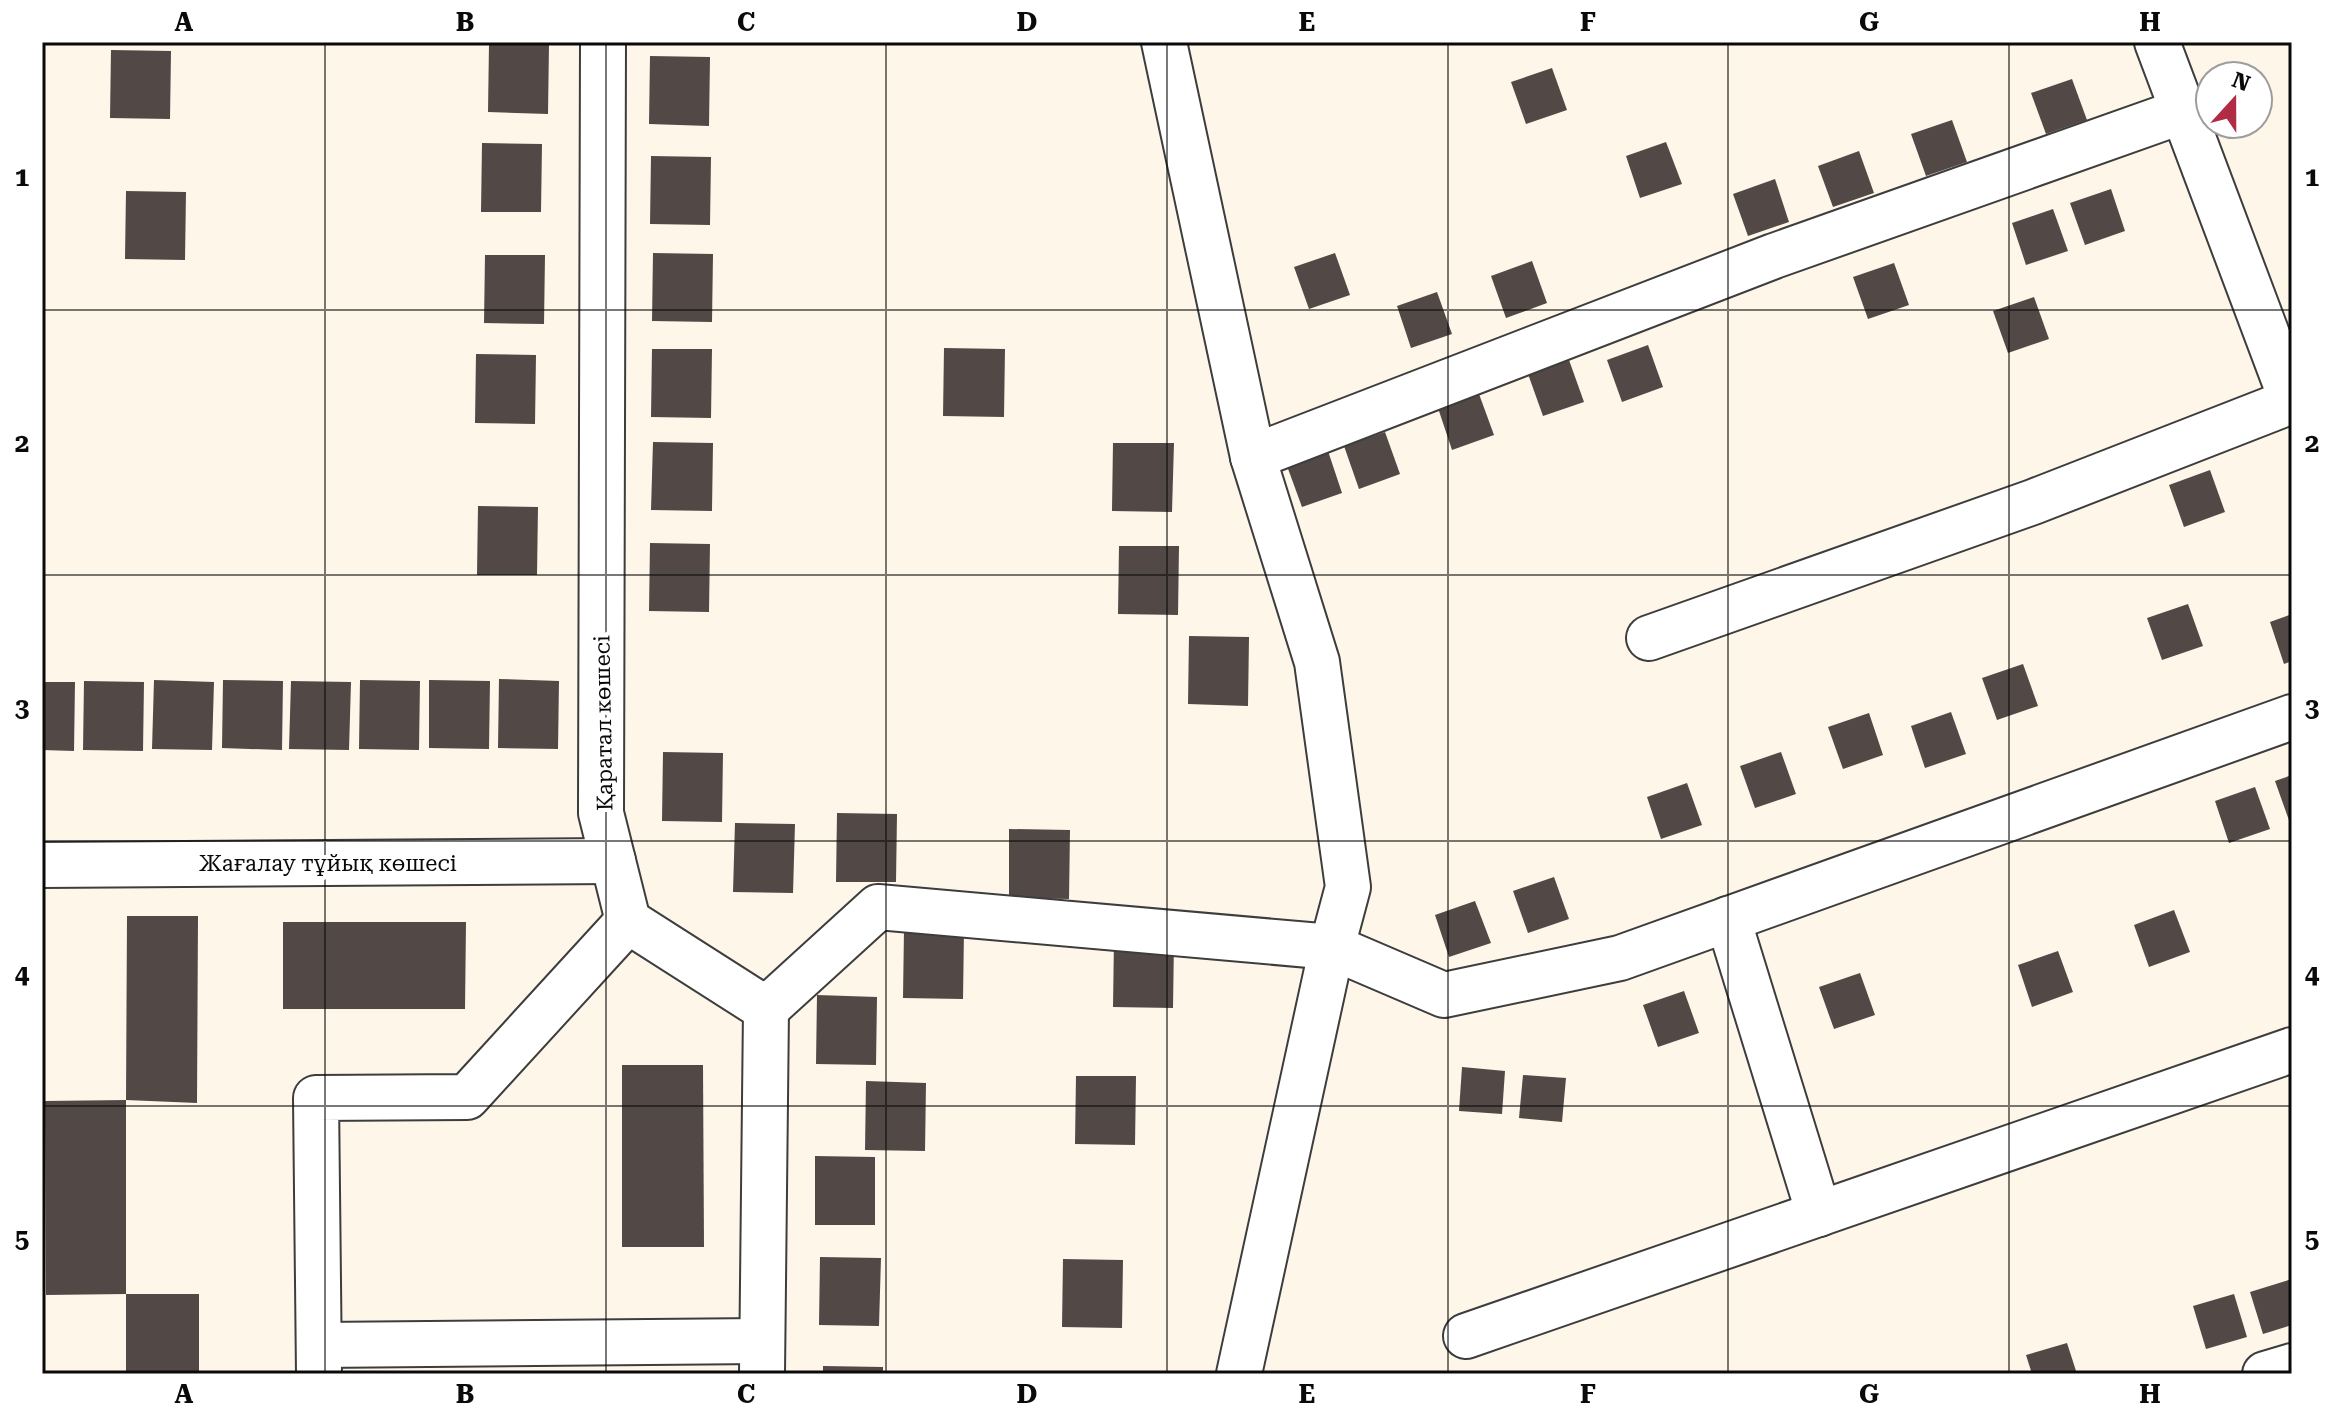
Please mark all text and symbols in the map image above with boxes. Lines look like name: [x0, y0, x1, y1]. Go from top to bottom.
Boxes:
text: A: [175, 7, 194, 37]
text: B: [456, 7, 474, 37]
text: C: [737, 7, 755, 37]
text: D: [1017, 7, 1037, 37]
text: E: [1299, 7, 1315, 37]
text: F: [1580, 7, 1596, 37]
text: G: [1859, 7, 1879, 37]
text: H: [2139, 7, 2161, 37]
north arrow: [2194, 60, 2274, 140]
text: N: [2229, 67, 2253, 97]
text: 1: [15, 162, 29, 192]
text: 1: [2305, 162, 2319, 192]
text: 2: [15, 428, 29, 458]
text: 2: [2305, 428, 2319, 458]
street label: Қаратал көшесі: [589, 635, 618, 811]
text: 3: [15, 693, 29, 723]
text: 3: [2305, 693, 2319, 723]
street label: Жағалау тұйық көшесі: [199, 851, 457, 876]
text: 4: [15, 959, 30, 989]
text: 4: [2305, 959, 2320, 989]
text: 5: [15, 1224, 29, 1254]
text: 5: [2305, 1224, 2319, 1254]
text: A: [175, 1379, 194, 1409]
text: B: [456, 1379, 474, 1409]
text: C: [737, 1379, 755, 1409]
text: D: [1017, 1379, 1037, 1409]
text: E: [1299, 1379, 1315, 1409]
text: F: [1580, 1379, 1596, 1409]
text: G: [1859, 1379, 1879, 1409]
text: H: [2139, 1379, 2161, 1409]

